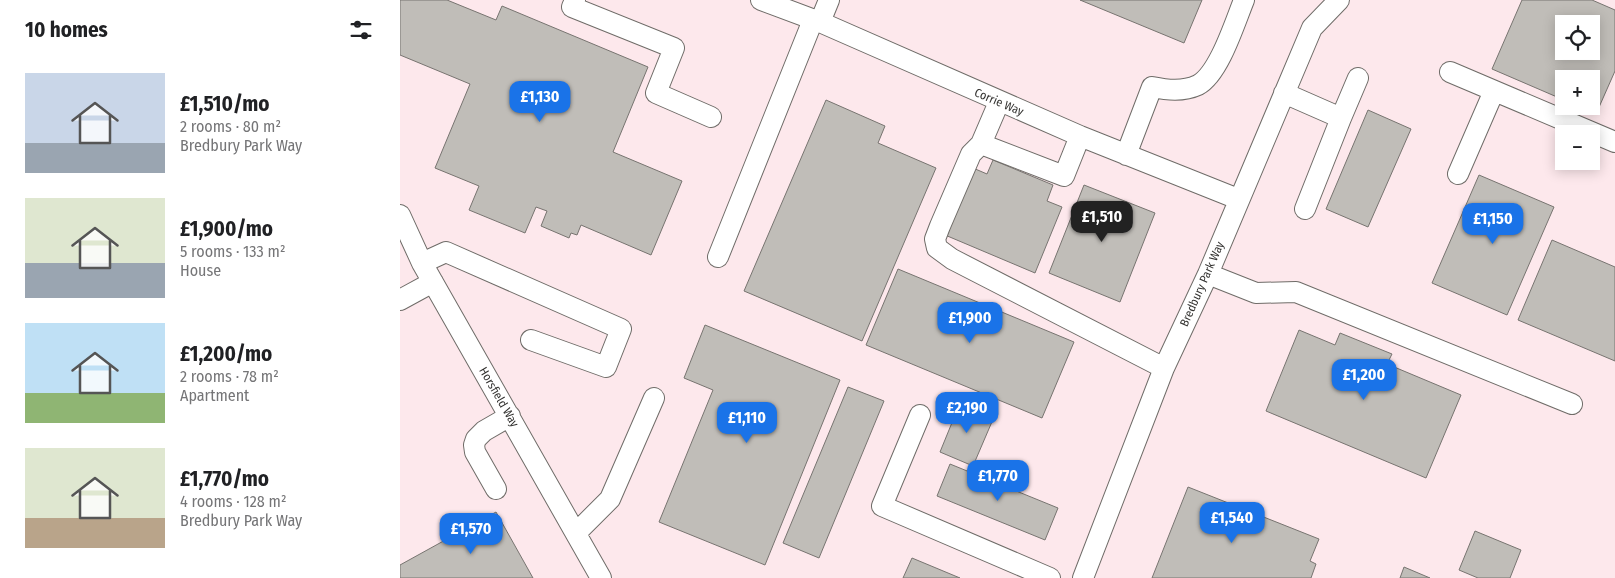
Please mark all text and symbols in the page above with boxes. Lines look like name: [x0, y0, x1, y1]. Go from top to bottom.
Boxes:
map controls: [1555, 15, 1600, 170]
button: locate: [1555, 15, 1600, 60]
icon: filters: [347, 16, 375, 44]
text: 10 homes: [25, 17, 108, 43]
button: +: [1555, 70, 1600, 115]
pin: £1,130: [499, 80, 581, 123]
street label: Corrie Way: [972, 85, 1026, 119]
text: £1,130: [520, 87, 560, 106]
text: £1,510/mo: [180, 91, 269, 117]
icon: home: [65, 93, 125, 153]
text: 2 rooms · 80 m²: [180, 117, 281, 136]
button: −: [1555, 125, 1600, 170]
text: Bredbury Park Way: [180, 136, 302, 155]
pin: £1,510: [1061, 200, 1143, 243]
pin: £1,150: [1452, 202, 1534, 245]
text: £1,510: [1082, 207, 1122, 226]
text: £1,150: [1473, 209, 1513, 228]
text: £1,900/mo: [180, 216, 273, 242]
icon: home: [65, 218, 125, 278]
street label: Bredbury Park Way: [1177, 239, 1227, 329]
text: 5 rooms · 133 m²: [180, 242, 286, 261]
text: House: [180, 261, 221, 280]
pin: £1,900: [929, 302, 1011, 344]
text: £1,900: [948, 308, 992, 327]
text: £1,200/mo: [180, 341, 272, 367]
icon: home: [65, 343, 125, 403]
pin: £1,200: [1323, 358, 1405, 401]
street label: Horsfield Way: [476, 364, 522, 430]
text: £1,200: [1343, 365, 1385, 384]
text: 2 rooms · 78 m²: [180, 367, 279, 386]
text: Apartment: [180, 386, 249, 405]
pin: £2,190: [926, 392, 1008, 434]
text: £2,190: [946, 398, 988, 417]
pin: £1,110: [706, 402, 788, 444]
text: £1,110: [728, 408, 766, 427]
pin: £1,770: [957, 460, 1039, 502]
text: £1,770/mo: [180, 466, 269, 492]
text: £1,770: [978, 466, 1018, 485]
icon: home: [65, 468, 125, 528]
text: 4 rooms · 128 m²: [180, 492, 287, 511]
pin: £1,540: [1191, 502, 1273, 544]
text: £1,540: [1211, 508, 1253, 527]
text: Bredbury Park Way: [180, 511, 302, 530]
pin: £1,570: [430, 512, 512, 555]
text: £1,570: [451, 519, 491, 538]

